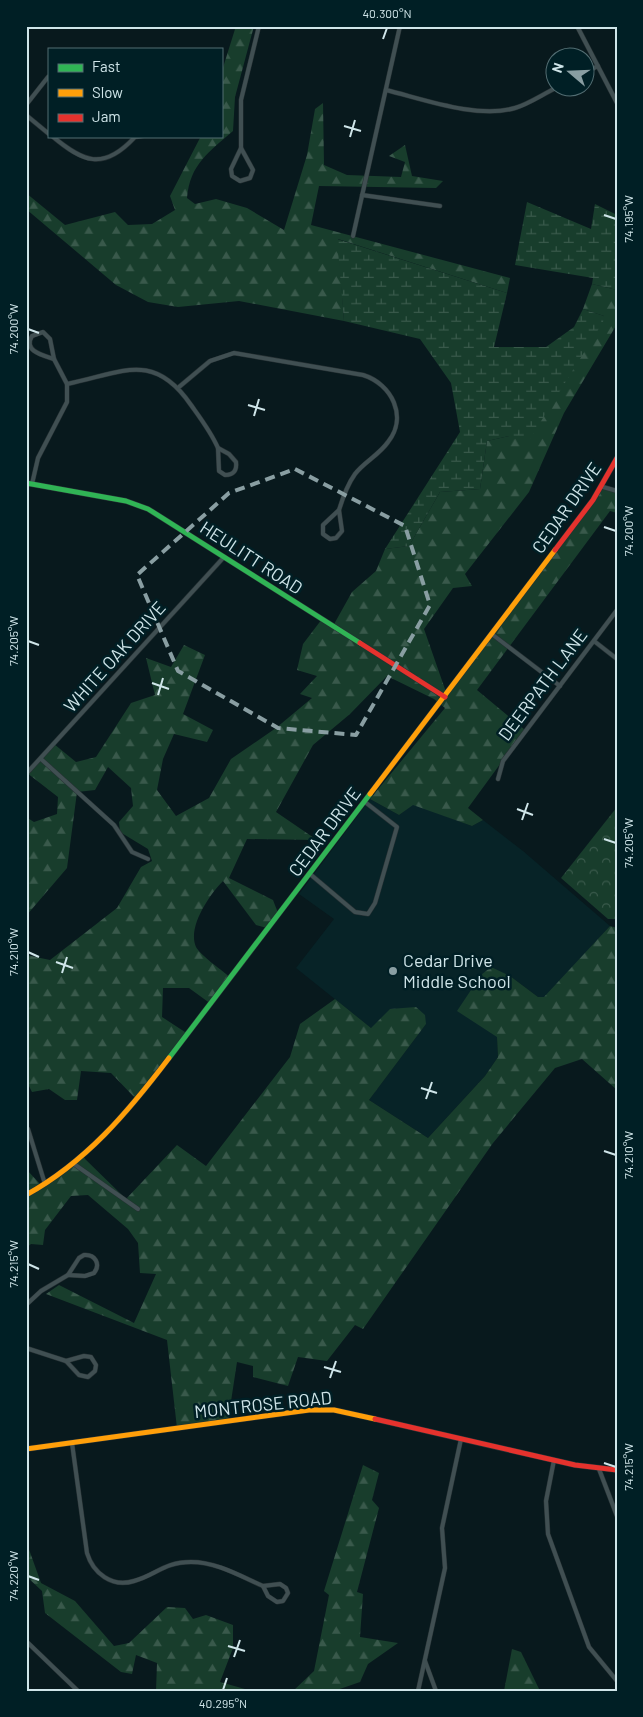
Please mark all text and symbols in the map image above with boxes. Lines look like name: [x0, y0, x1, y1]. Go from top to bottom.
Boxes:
text: 40.300°N: [362, 6, 412, 20]
legend: [48, 48, 222, 138]
north arrow: [546, 48, 596, 98]
text: Fast: [92, 57, 120, 75]
text: N: [548, 60, 567, 75]
text: Slow: [92, 83, 123, 101]
text: Jam: [92, 107, 121, 125]
text: 74.195°W: [621, 195, 635, 243]
text: 74.200°W: [6, 303, 20, 354]
street label: CEDAR DRIVE: [527, 458, 606, 557]
text: 74.200°W: [621, 505, 635, 556]
street label: HEULITT ROAD: [196, 516, 307, 598]
street label: WHITE OAK DRIVE: [59, 596, 170, 716]
text: 74.205°W: [6, 615, 20, 666]
street label: DEERPATH LANE: [493, 624, 591, 745]
street label: CEDAR DRIVE: [283, 782, 365, 880]
text: 74.205°W: [621, 817, 635, 868]
text: 74.210°W: [6, 928, 20, 976]
place label: Cedar Drive Middle School: [403, 949, 511, 992]
marker: Cedar Drive Middle School: [387, 965, 399, 977]
text: 74.210°W: [621, 1131, 635, 1179]
text: 74.215°W: [6, 1240, 20, 1288]
street label: MONTROSE ROAD: [193, 1386, 333, 1422]
text: 74.215°W: [621, 1443, 635, 1491]
text: 74.220°W: [6, 1550, 20, 1601]
text: 40.295°N: [199, 1696, 247, 1710]

